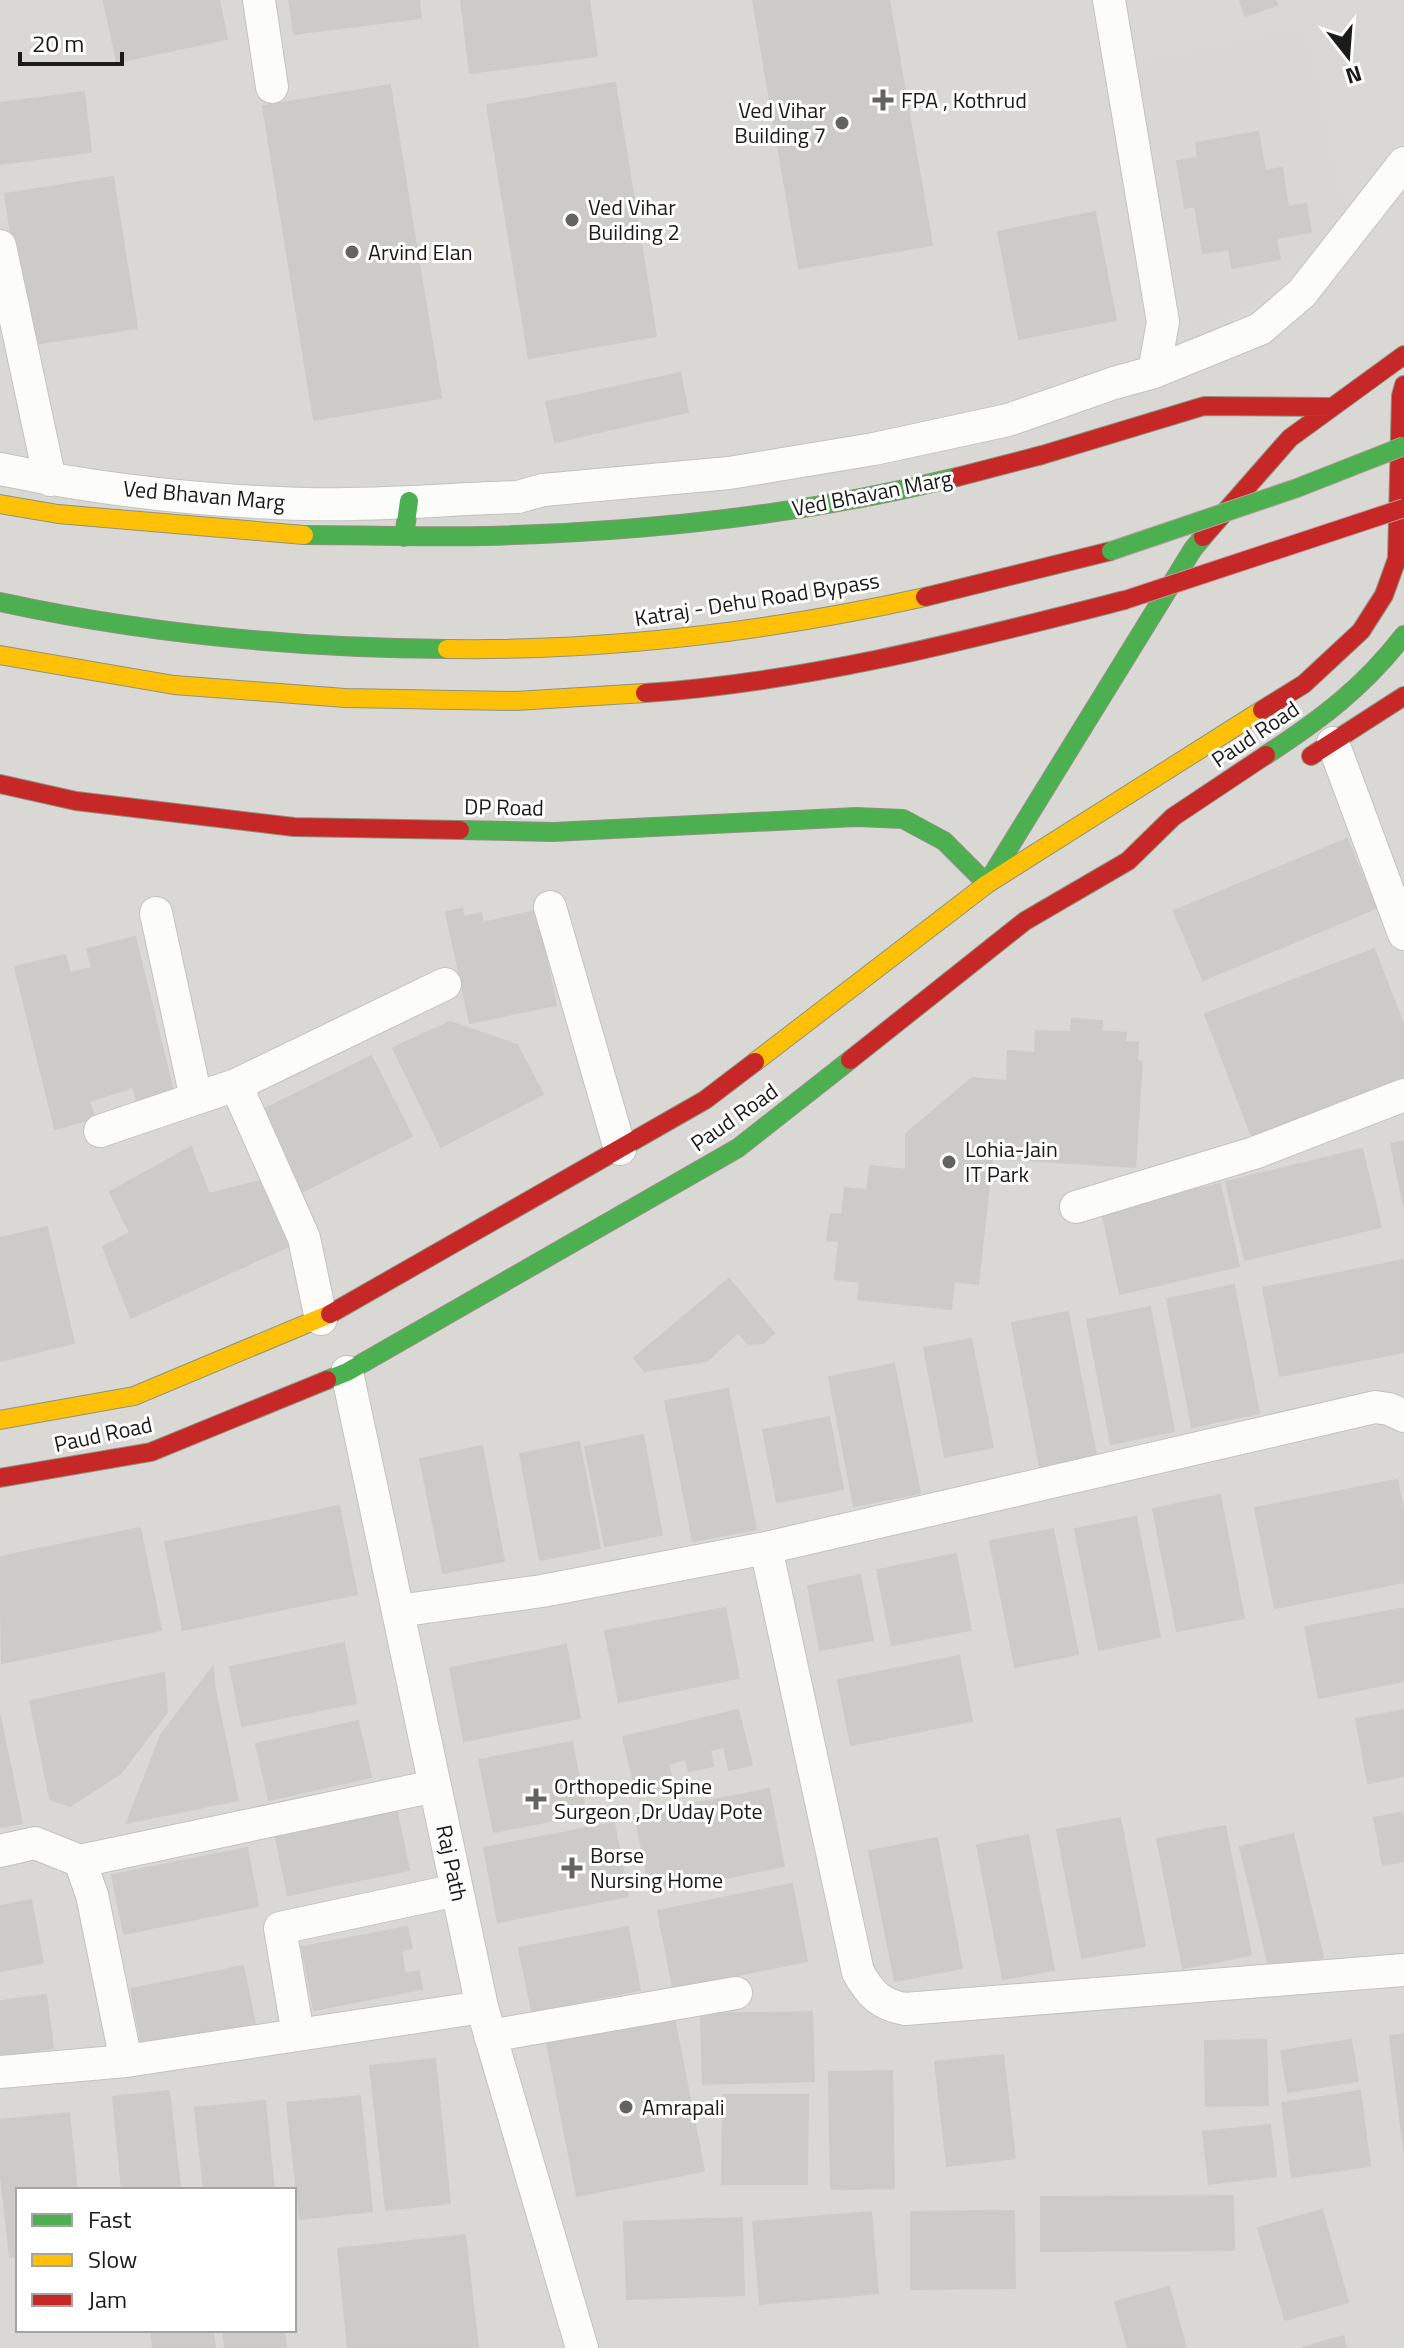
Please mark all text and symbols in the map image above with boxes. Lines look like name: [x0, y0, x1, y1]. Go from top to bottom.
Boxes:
scale bar: [20, 16, 122, 66]
north arrow: [1308, 16, 1388, 96]
text: 20 m: [32, 25, 84, 61]
text: N: [1342, 57, 1366, 94]
place label: FPA , Kothrud: [901, 83, 1027, 117]
marker: FPA , Kothrud: [872, 89, 894, 111]
place label: Ved Vihar Building 7: [734, 93, 826, 152]
marker: Ved Vihar Building 7: [833, 114, 851, 132]
place label: Ved Vihar Building 2: [588, 190, 680, 249]
marker: Ved Vihar Building 2: [563, 211, 581, 229]
place label: Arvind Elan: [368, 235, 473, 269]
marker: Arvind Elan: [343, 243, 361, 261]
street label: Ved Bhavan Marg: [789, 461, 955, 525]
street label: Ved Bhavan Marg: [122, 471, 286, 519]
street label: Katraj - Dehu Road Bypass: [632, 563, 882, 635]
street label: Paud Road: [1204, 692, 1306, 776]
street label: DP Road: [464, 789, 544, 825]
street label: Paud Road: [683, 1074, 785, 1160]
place label: Lohia-Jain IT Park: [965, 1132, 1058, 1191]
marker: Lohia-Jain IT Park: [940, 1153, 958, 1171]
street label: Paud Road: [51, 1407, 155, 1461]
place label: Orthopedic Spine Surgeon ,Dr Uday Pote: [554, 1769, 763, 1828]
marker: Orthopedic Spine Surgeon ,Dr Uday Pote: [525, 1788, 547, 1810]
street label: Raj Path: [427, 1821, 477, 1905]
place label: Borse Nursing Home: [590, 1838, 723, 1897]
marker: Borse Nursing Home: [561, 1857, 583, 1879]
place label: Amrapali: [642, 2090, 725, 2124]
marker: Amrapali: [617, 2098, 635, 2116]
legend: [16, 2188, 296, 2332]
text: Fast: [88, 2201, 132, 2237]
text: Slow: [88, 2241, 137, 2277]
text: Jam: [88, 2281, 127, 2317]

